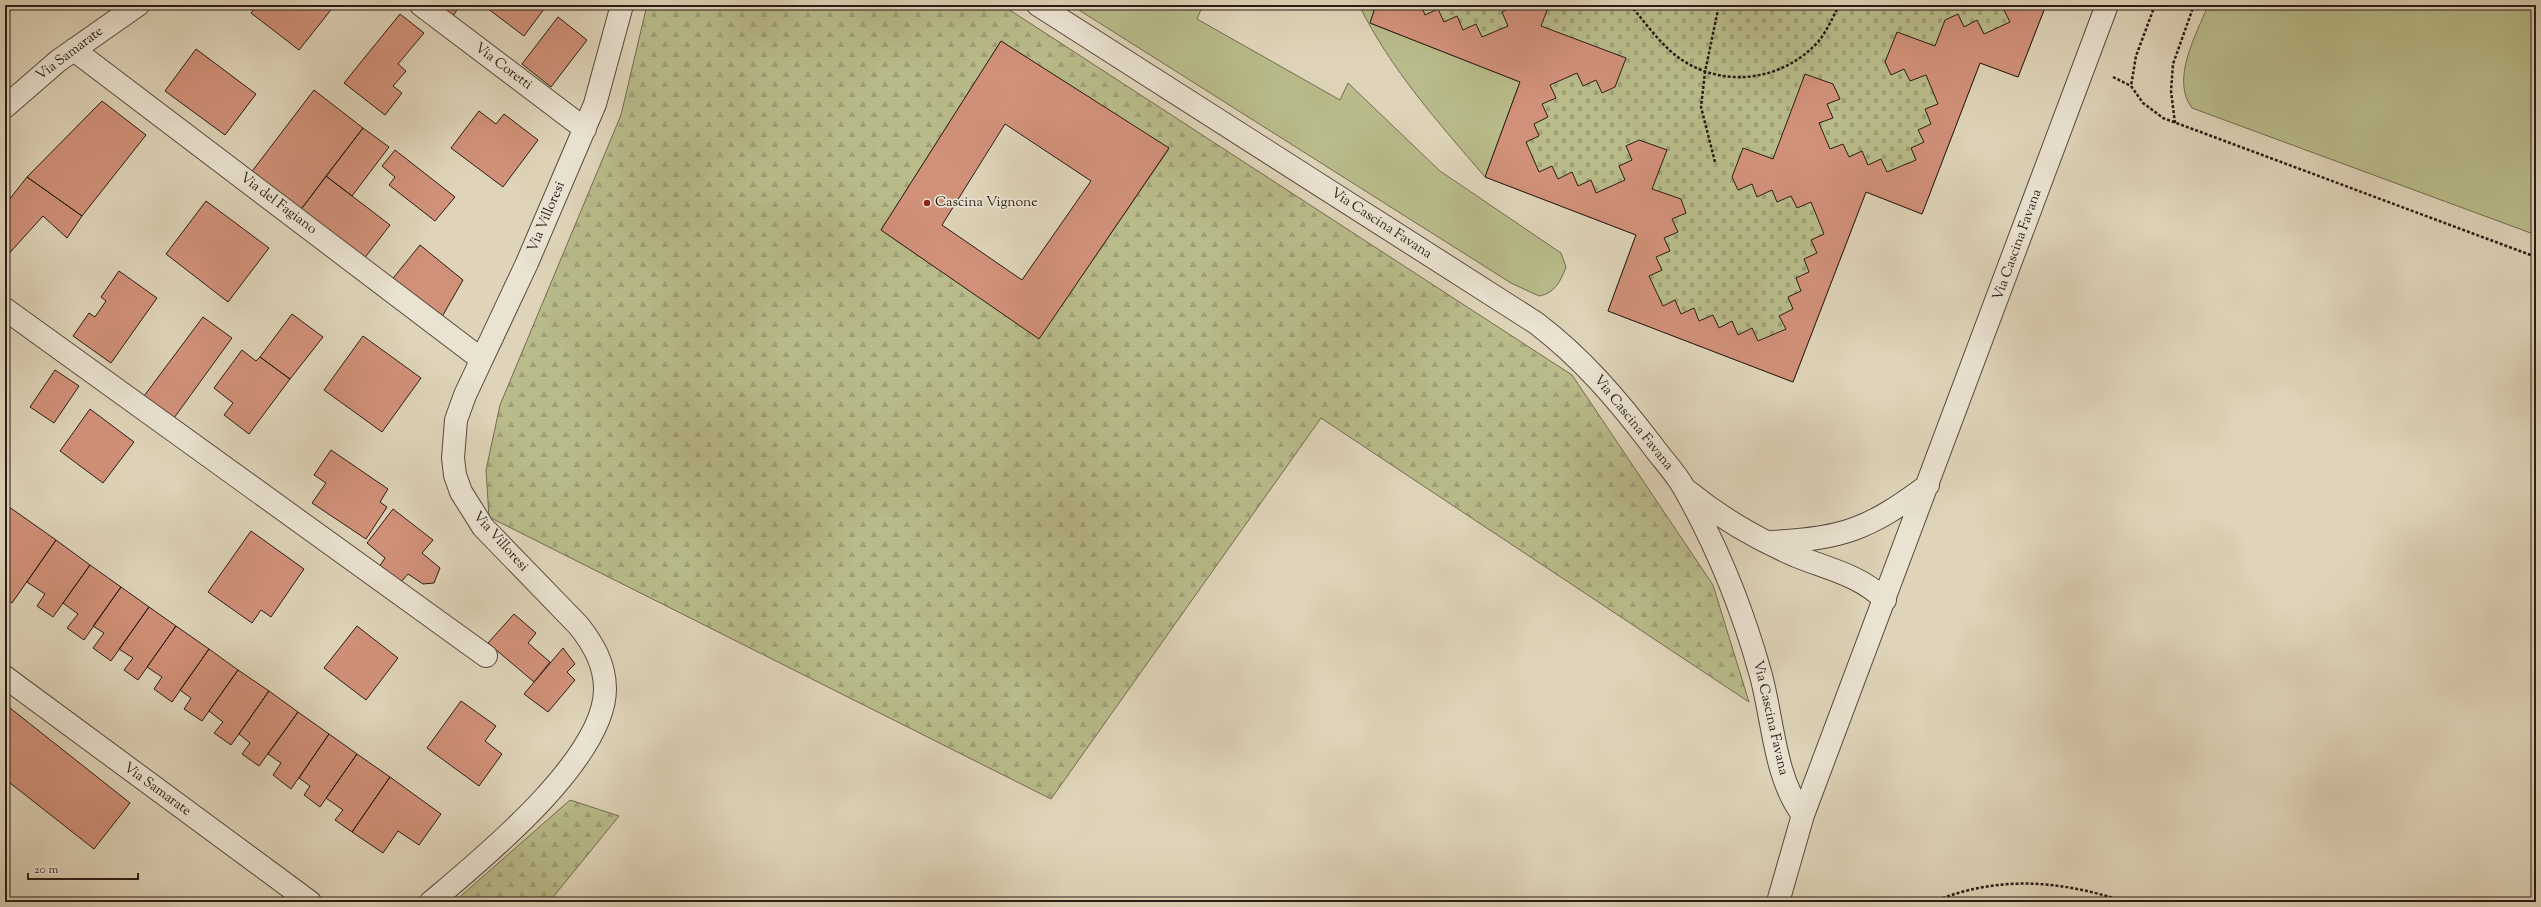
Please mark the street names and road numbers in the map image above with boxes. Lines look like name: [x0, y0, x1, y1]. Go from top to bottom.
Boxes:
street label: Via Samarate: [32, 22, 108, 86]
street label: Via Coretti: [470, 39, 536, 95]
street label: Via del Fagiano: [235, 168, 321, 240]
street label: Via Villoresi: [523, 179, 571, 255]
street label: Via Cascina Favana: [1326, 184, 1436, 265]
street label: Via Cascina Favana: [1989, 186, 2048, 304]
street label: Via Cascina Favana: [1588, 371, 1678, 475]
street label: Via Villoresi: [468, 507, 533, 577]
street label: Via Cascina Favana: [1747, 659, 1793, 778]
street label: Via Samarate: [119, 759, 195, 821]

